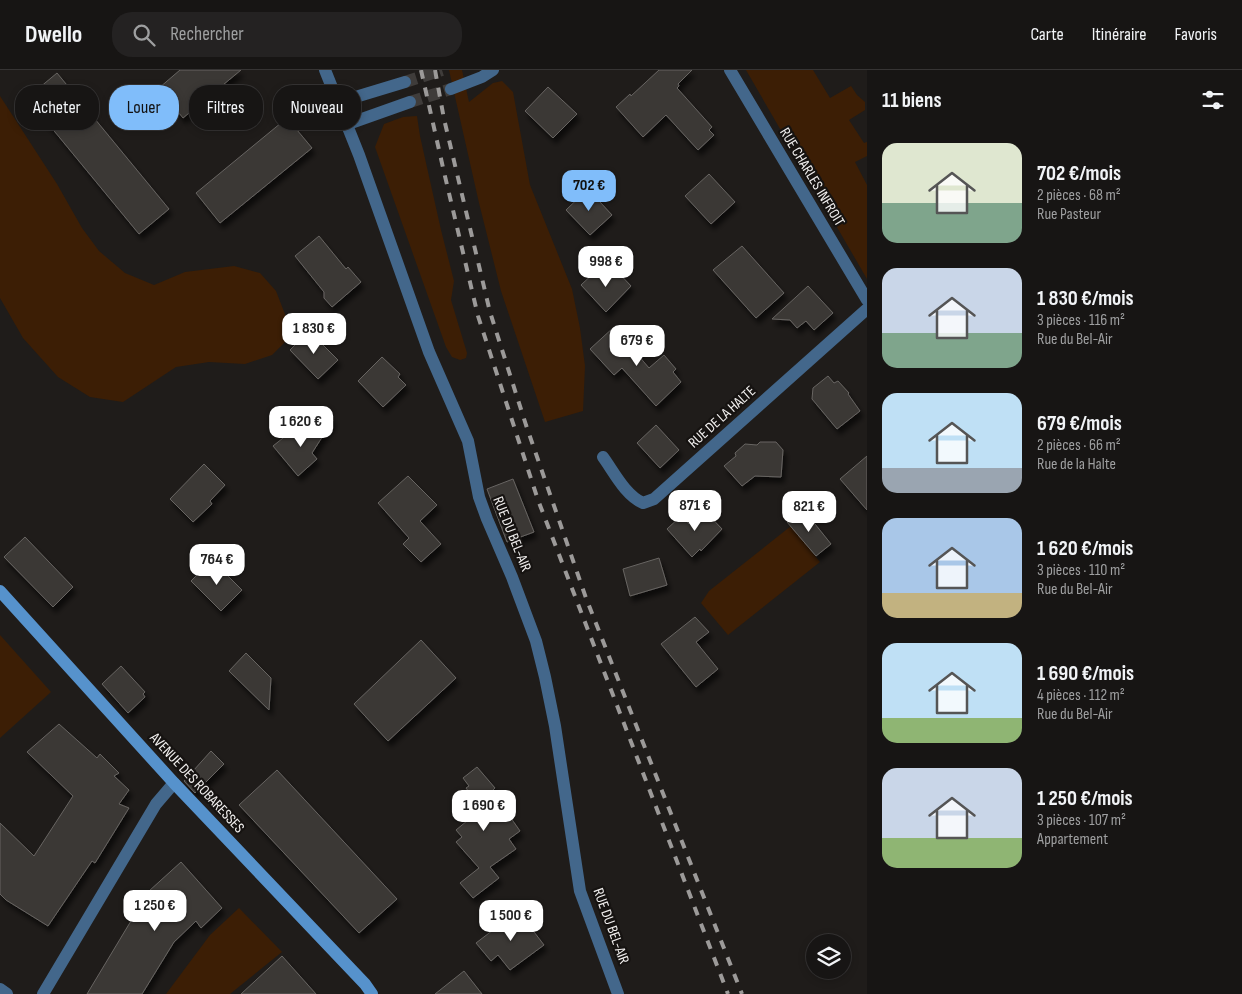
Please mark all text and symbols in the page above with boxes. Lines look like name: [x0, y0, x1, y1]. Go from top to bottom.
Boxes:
search box: [112, 12, 462, 57]
text: Dwello: [25, 20, 82, 49]
icon: search: [130, 21, 158, 49]
text: Rechercher: [170, 23, 244, 46]
text: Carte: [1030, 24, 1064, 45]
text: Itinéraire: [1092, 24, 1146, 45]
text: Favoris: [1174, 24, 1217, 45]
chip: Acheter: [15, 85, 99, 130]
chip: Louer: [109, 85, 179, 130]
chip: Filtres: [189, 85, 263, 130]
chip: Nouveau: [273, 85, 361, 130]
icon: filters: [1199, 86, 1227, 114]
text: 11 biens: [882, 88, 942, 113]
street label: RUE CHARLES INFROIT: [775, 124, 849, 230]
text: 702 €/mois: [1037, 161, 1121, 186]
icon: home: [922, 163, 982, 223]
pin: 702 €: [554, 170, 624, 212]
text: 702 €: [573, 176, 605, 195]
text: 2 pièces · 68 m²: [1037, 186, 1121, 205]
text: Rue Pasteur: [1037, 205, 1101, 224]
pin: 998 €: [571, 246, 641, 288]
text: 998 €: [589, 252, 623, 271]
text: 1 830 €/mois: [1037, 286, 1134, 311]
icon: home: [922, 288, 982, 348]
text: 3 pièces · 116 m²: [1037, 311, 1125, 330]
pin: 1 830 €: [268, 312, 360, 355]
text: 1 830 €: [293, 319, 335, 338]
pin: 679 €: [602, 324, 672, 367]
text: Rue du Bel-Air: [1037, 330, 1112, 349]
text: 679 €: [621, 331, 653, 350]
street label: RUE DE LA HALTE: [684, 382, 760, 452]
pin: 1 620 €: [255, 406, 347, 448]
text: 679 €/mois: [1037, 411, 1122, 436]
text: 1 620 €: [280, 412, 322, 431]
icon: home: [922, 413, 982, 473]
text: 2 pièces · 66 m²: [1037, 436, 1121, 455]
text: Rue de la Halte: [1037, 455, 1116, 474]
pin: 871 €: [660, 490, 730, 532]
pin: 821 €: [774, 490, 844, 533]
street label: RUE DU BEL-AIR: [488, 494, 536, 574]
text: 871 €: [679, 496, 711, 515]
text: 821 €: [793, 497, 825, 516]
text: 1 620 €/mois: [1037, 536, 1133, 561]
icon: home: [922, 538, 982, 598]
pin: 764 €: [182, 544, 252, 586]
text: 764 €: [201, 550, 233, 569]
text: 3 pièces · 110 m²: [1037, 561, 1125, 580]
text: Rue du Bel-Air: [1037, 580, 1112, 599]
text: 1 690 €/mois: [1037, 661, 1134, 686]
icon: home: [922, 663, 982, 723]
text: 4 pièces · 112 m²: [1037, 686, 1125, 705]
text: Rue du Bel-Air: [1037, 705, 1112, 724]
street label: AVENUE DES ROBARESSES: [145, 728, 248, 837]
text: 1 250 €/mois: [1037, 786, 1133, 811]
icon: home: [922, 788, 982, 848]
pin: 1 690 €: [438, 790, 530, 832]
text: 1 690 €: [463, 796, 505, 815]
text: 3 pièces · 107 m²: [1037, 811, 1126, 830]
text: Appartement: [1037, 830, 1108, 849]
street label: RUE DU BEL-AIR: [589, 885, 634, 967]
pin: 1 250 €: [109, 890, 201, 932]
text: 1 250 €: [134, 896, 176, 915]
pin: 1 500 €: [465, 900, 557, 942]
text: 1 500 €: [490, 906, 532, 925]
map controls: [806, 934, 851, 979]
button: layers: [806, 934, 851, 979]

